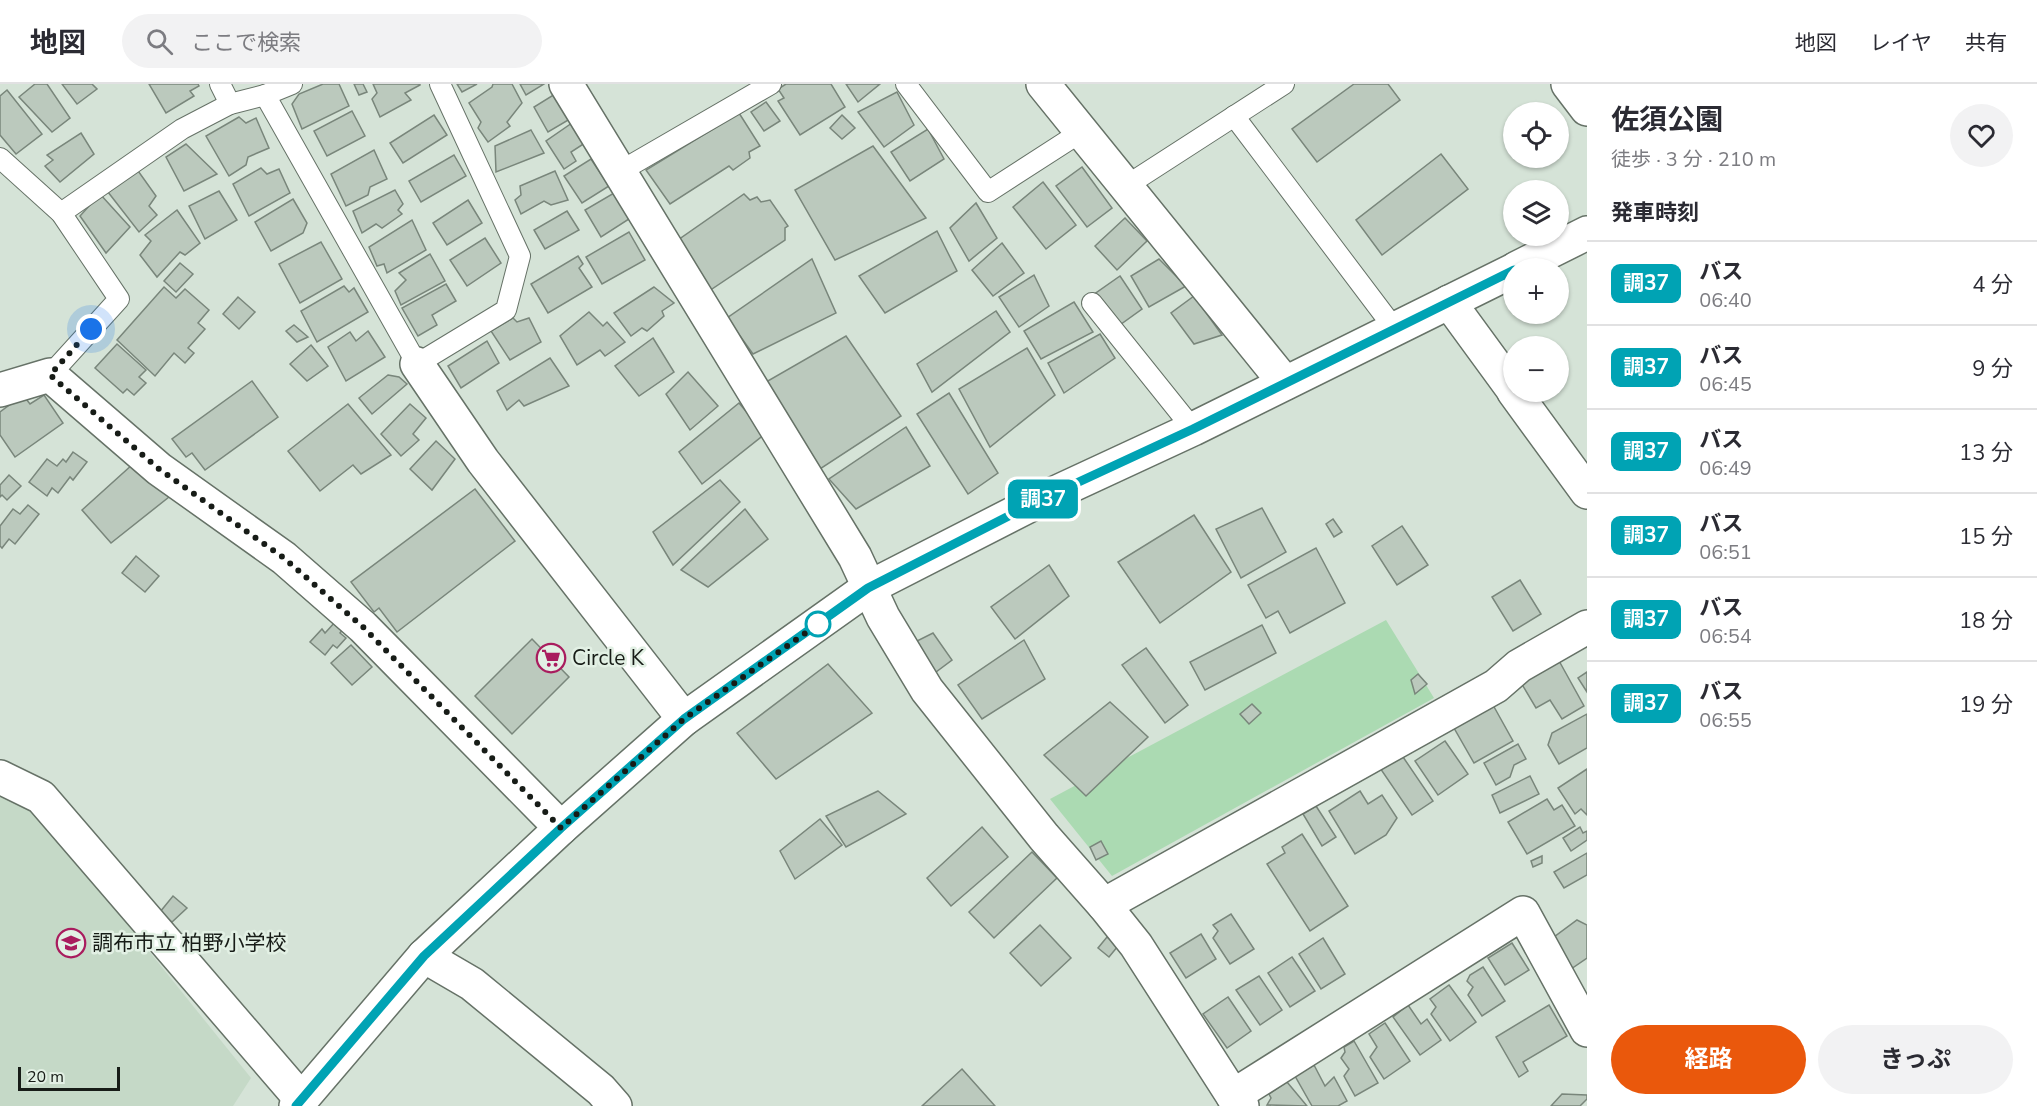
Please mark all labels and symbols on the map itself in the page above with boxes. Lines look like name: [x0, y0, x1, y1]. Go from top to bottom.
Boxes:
your location: [76, 314, 106, 344]
line badge: 調37: [1008, 480, 1078, 518]
unlabelled marker: [805, 611, 831, 637]
supermarket icon: Circle K: [535, 642, 567, 674]
place label: Circle K: [572, 644, 645, 672]
school or university icon: 調布市立 柏野小学校: [55, 927, 87, 959]
place label: 調布市立 柏野小学校: [92, 929, 286, 957]
scale bar: [18, 1064, 120, 1092]

